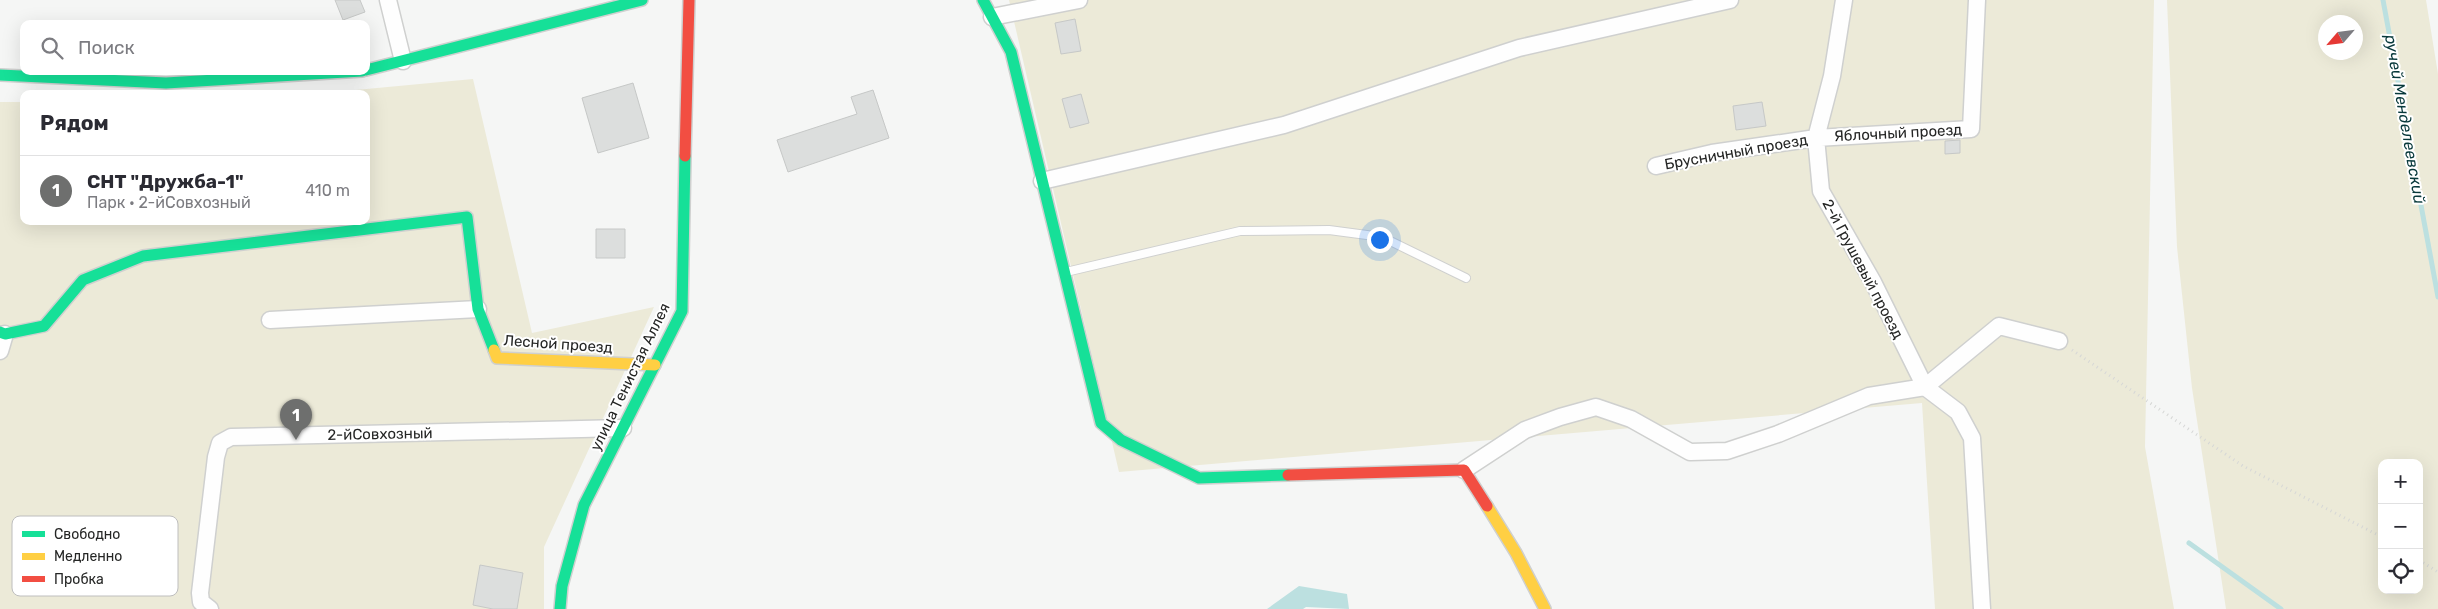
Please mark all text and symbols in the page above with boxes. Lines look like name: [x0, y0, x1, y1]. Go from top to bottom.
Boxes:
north arrow: [2318, 15, 2363, 60]
search box: [20, 20, 370, 75]
water label: ручей Менделеевский: [2381, 33, 2429, 206]
icon: search: [38, 34, 66, 62]
text: Поиск: [78, 36, 135, 59]
text: Рядом: [40, 110, 109, 135]
street label: Яблочный проезд: [1833, 121, 1963, 145]
street label: Брусничный проезд: [1663, 131, 1809, 173]
text: СНТ "Дружба-1": [87, 170, 244, 193]
text: 1: [52, 181, 60, 200]
text: 410 m: [305, 181, 350, 200]
text: Парк · 2-йСовхозный: [87, 193, 251, 212]
street label: 2-й Грушевый проезд: [1819, 196, 1907, 342]
your location: [1367, 227, 1393, 253]
street label: улица Тенистая Аллея: [586, 300, 674, 454]
street label: Лесной проезд: [503, 331, 613, 357]
pin: 1: [280, 399, 312, 440]
street label: 2-йСовхозный: [327, 424, 433, 444]
map controls: [2378, 459, 2423, 594]
button: +: [2378, 459, 2423, 504]
button: −: [2378, 504, 2423, 549]
legend: [12, 516, 178, 596]
text: Свободно: [54, 526, 120, 543]
text: Медленно: [54, 548, 122, 565]
button: locate: [2378, 549, 2423, 594]
text: Пробка: [54, 571, 104, 588]

